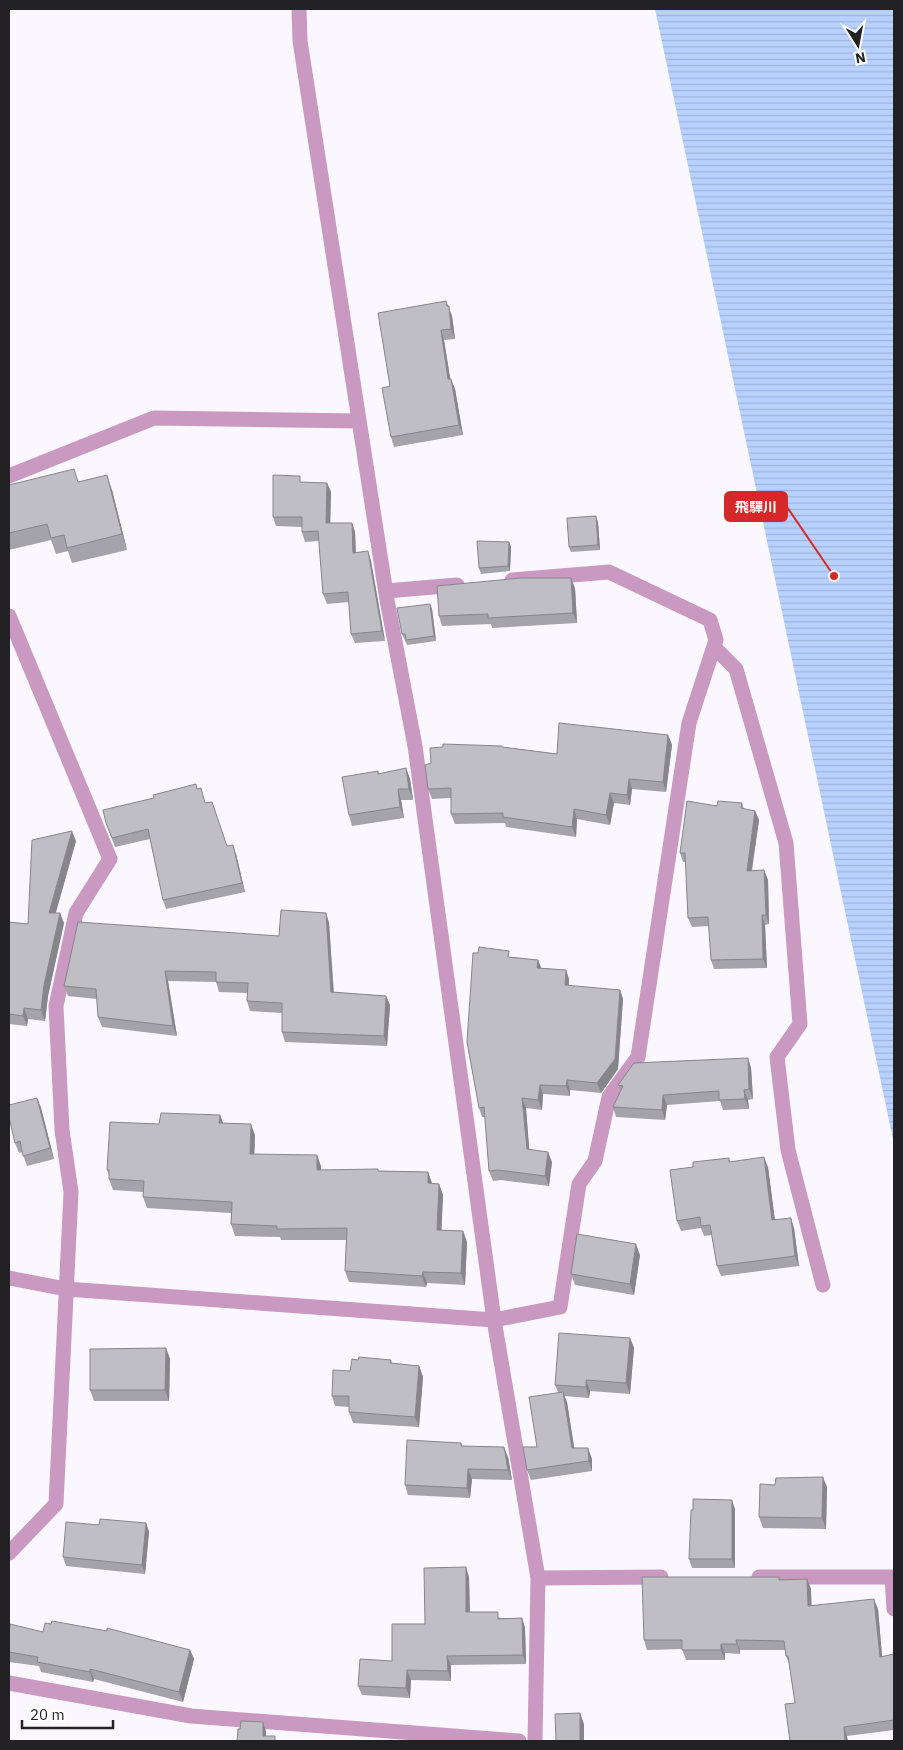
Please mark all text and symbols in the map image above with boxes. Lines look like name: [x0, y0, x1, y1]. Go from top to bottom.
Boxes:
north arrow: [833, 20, 883, 70]
text: N: [854, 48, 867, 68]
callout: 飛驒川: [725, 492, 787, 521]
text: 飛驒川: [735, 498, 777, 516]
scale bar: [22, 1698, 114, 1730]
text: 20 m: [30, 1705, 65, 1724]

